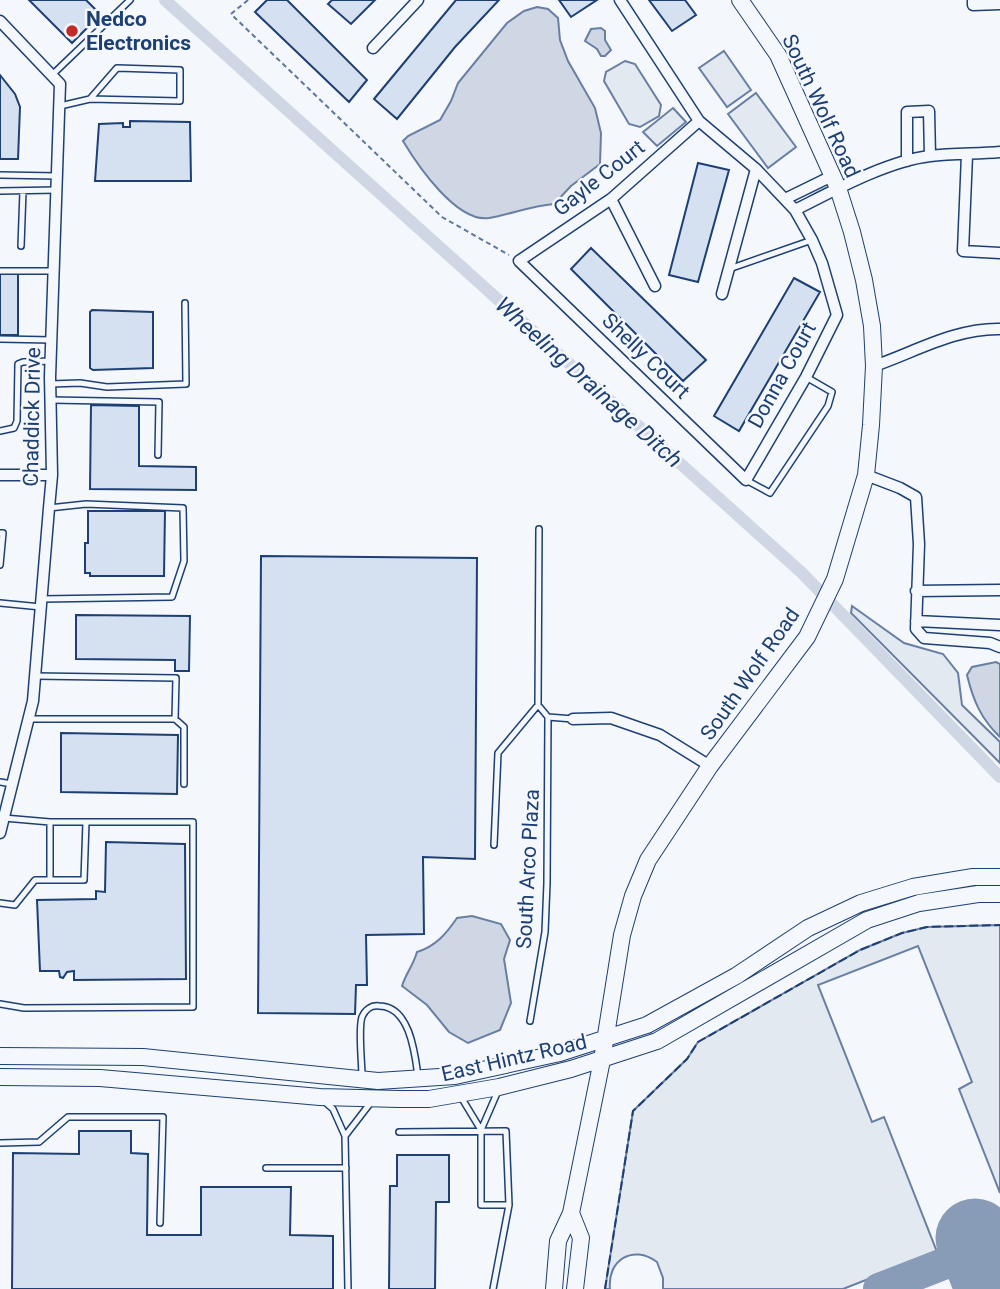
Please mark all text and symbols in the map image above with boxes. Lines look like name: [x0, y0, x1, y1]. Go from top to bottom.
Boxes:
place label: Nedco Electronics: [86, 7, 191, 55]
marker: Nedco Electronics: [64, 23, 80, 39]
street label: South Wolf Road: [777, 30, 865, 182]
street label: Gayle Court: [549, 135, 649, 221]
water label: Wheeling Drainage Ditch: [490, 291, 688, 473]
street label: Shelly Court: [597, 308, 695, 404]
street label: Donna Court: [743, 318, 821, 432]
street label: Chaddick Drive: [19, 347, 45, 487]
street label: South Wolf Road: [695, 603, 805, 745]
street label: South Arco Plaza: [512, 788, 544, 950]
street label: East Hintz Road: [439, 1030, 589, 1086]

